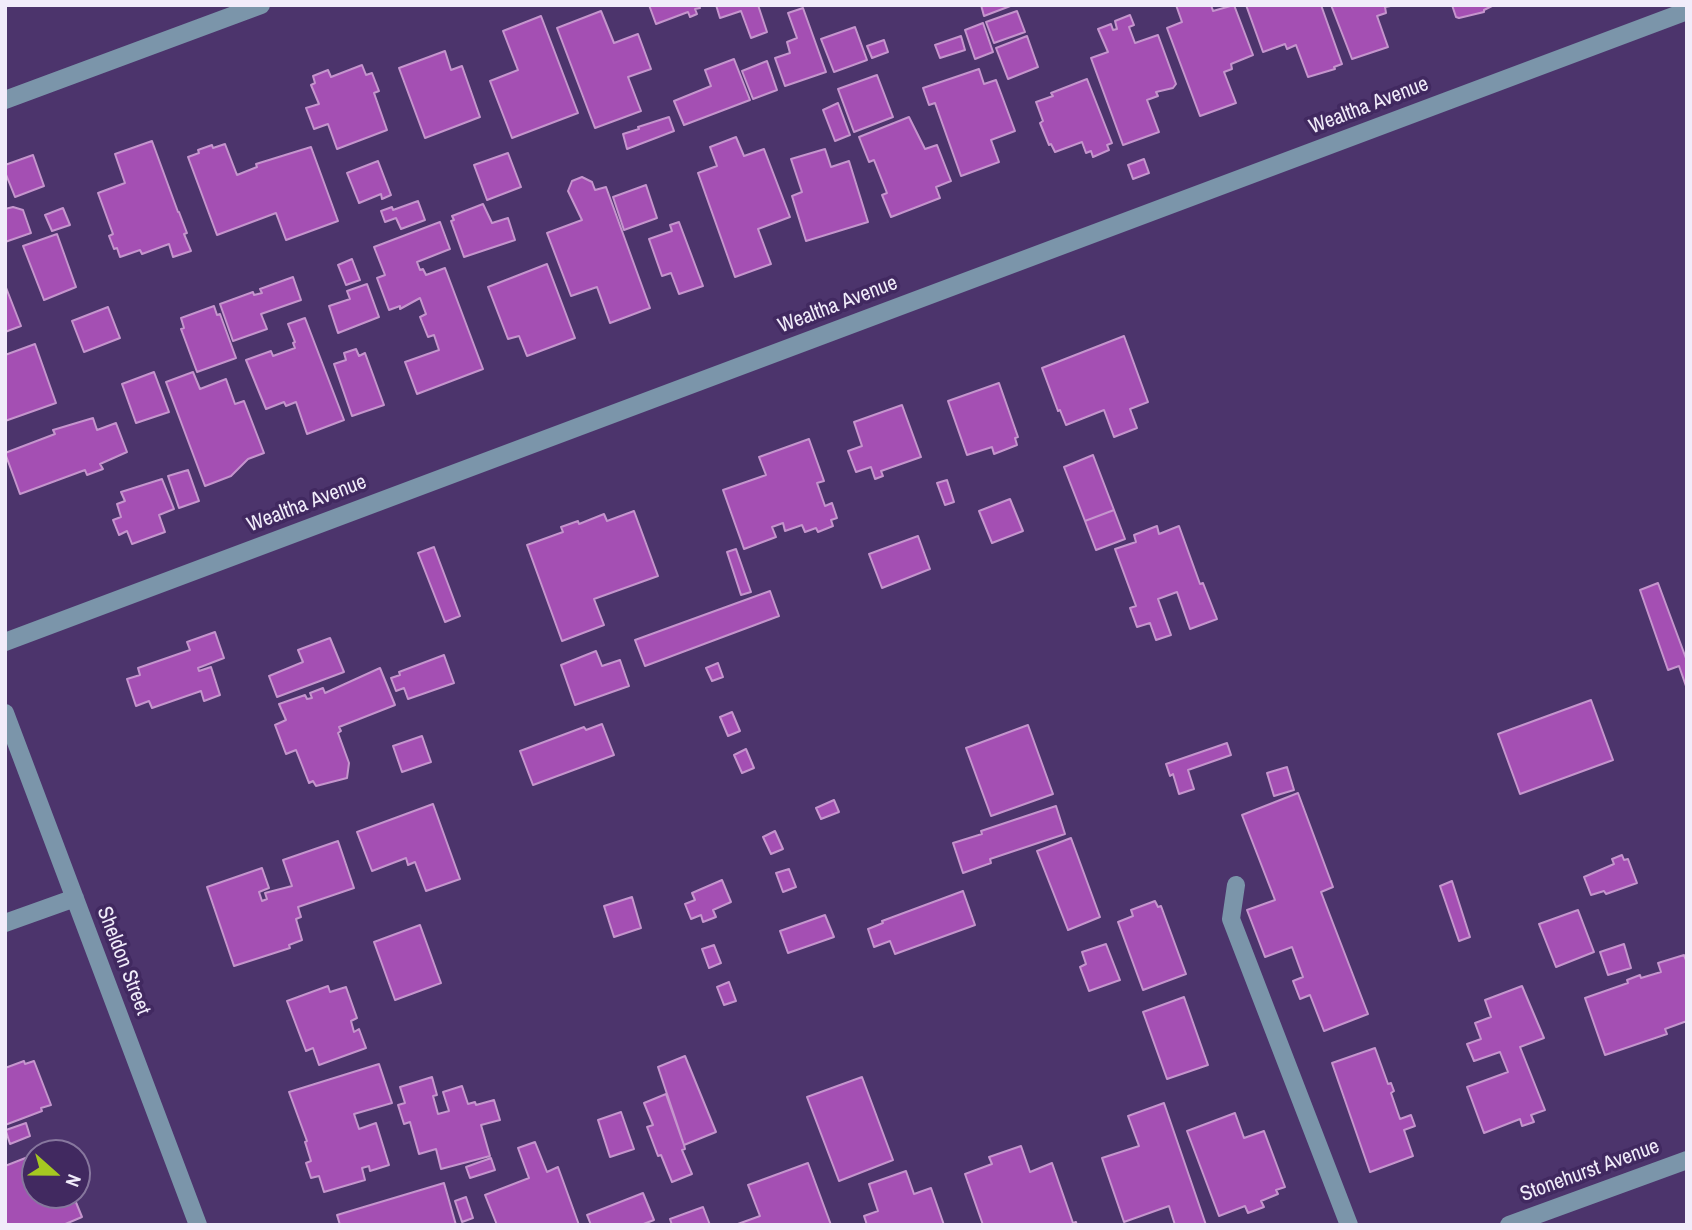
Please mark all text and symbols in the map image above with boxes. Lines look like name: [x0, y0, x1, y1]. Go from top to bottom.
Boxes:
street label: Wealtha Avenue: [1306, 72, 1432, 140]
street label: Wealtha Avenue: [775, 271, 901, 339]
street label: Wealtha Avenue: [244, 470, 370, 538]
street label: Sheldon Street: [91, 903, 155, 1019]
street label: Stonehurst Avenue: [1517, 1134, 1663, 1208]
north arrow: [21, 1139, 91, 1209]
text: N: [60, 1171, 88, 1191]

